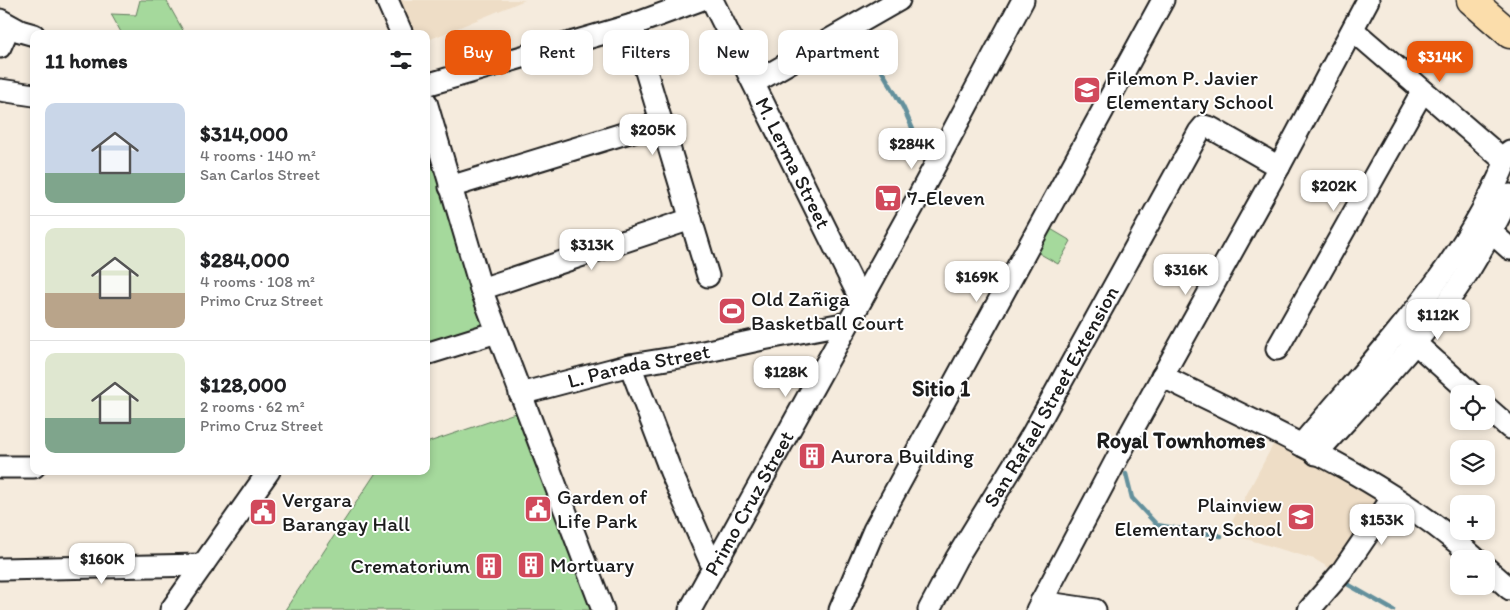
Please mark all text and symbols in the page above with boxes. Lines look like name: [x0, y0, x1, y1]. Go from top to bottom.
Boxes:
chip: Buy: [445, 30, 511, 75]
chip: Rent: [521, 30, 593, 75]
chip: Filters: [603, 30, 689, 75]
chip: New: [699, 30, 768, 75]
chip: Apartment: [778, 30, 898, 75]
pin: $314K: [1405, 41, 1475, 83]
icon: filters: [387, 46, 415, 74]
text: $314K: [1418, 47, 1462, 66]
text: 11 homes: [45, 48, 128, 73]
place label: Filemon P. Javier Elementary School: [1106, 65, 1274, 114]
school or university icon: Filemon P. Javier Elementary School: [1072, 75, 1102, 105]
street label: M. Lerma Street: [750, 93, 837, 233]
pin: $205K: [618, 114, 688, 156]
text: $205K: [630, 120, 676, 139]
text: $314,000: [200, 121, 288, 146]
icon: home: [85, 123, 145, 183]
pin: $284K: [877, 128, 947, 170]
text: $284K: [889, 134, 935, 153]
text: 4 rooms · 140 m²: [200, 146, 316, 165]
text: San Carlos Street: [200, 165, 320, 184]
pin: $202K: [1299, 170, 1369, 212]
text: $202K: [1311, 176, 1357, 195]
supermarket icon: 7-Eleven: [873, 183, 903, 213]
place label: 7-Eleven: [907, 185, 985, 210]
pin: $313K: [557, 228, 627, 271]
text: $313K: [570, 235, 614, 254]
text: $284,000: [200, 247, 290, 272]
icon: home: [85, 248, 145, 308]
pin: $316K: [1151, 254, 1221, 296]
pin: $169K: [942, 260, 1012, 303]
text: $316K: [1165, 260, 1207, 279]
text: $169K: [956, 267, 998, 286]
text: 4 rooms · 108 m²: [200, 272, 315, 291]
street label: San Rafael Street Extension: [978, 281, 1124, 512]
place label: Old Zañiga Basketball Court: [751, 286, 904, 335]
text: Primo Cruz Street: [200, 291, 323, 310]
sports icon: Old Zañiga Basketball Court: [717, 296, 747, 326]
pin: $112K: [1403, 298, 1473, 341]
text: $112K: [1417, 305, 1459, 324]
street label: L. Parada Street: [565, 338, 712, 393]
pin: $128K: [751, 356, 821, 398]
text: $128K: [765, 362, 807, 381]
text: $128,000: [200, 372, 287, 397]
icon: home: [85, 373, 145, 433]
district label: Sitio 1: [912, 375, 971, 402]
map controls: [1450, 385, 1495, 595]
button: locate: [1450, 385, 1495, 430]
text: 2 rooms · 62 m²: [200, 397, 305, 416]
text: Primo Cruz Street: [200, 416, 323, 435]
street label: Primo Cruz Street: [698, 426, 799, 580]
district label: Royal Townhomes: [1097, 427, 1266, 454]
button: layers: [1450, 440, 1495, 485]
building icon: Aurora Building: [797, 441, 827, 471]
place label: Aurora Building: [831, 443, 974, 468]
place label: Garden of Life Park: [557, 484, 647, 533]
place label: Vergara Barangay Hall: [282, 487, 410, 536]
place label: Plainview Elementary School: [1115, 492, 1282, 541]
public building icon: Garden of Life Park: [523, 494, 553, 524]
button: +: [1450, 495, 1495, 540]
public building icon: Vergara Barangay Hall: [248, 497, 278, 527]
school or university icon: Plainview Elementary School: [1286, 502, 1316, 532]
pin: $153K: [1347, 504, 1417, 546]
text: $153K: [1361, 510, 1403, 529]
pin: $160K: [67, 542, 137, 585]
text: $160K: [80, 549, 124, 568]
building icon: Mortuary: [516, 550, 546, 580]
button: −: [1450, 550, 1495, 595]
building icon: Crematorium: [474, 551, 504, 581]
place label: Mortuary: [550, 552, 634, 577]
place label: Crematorium: [350, 553, 470, 578]

